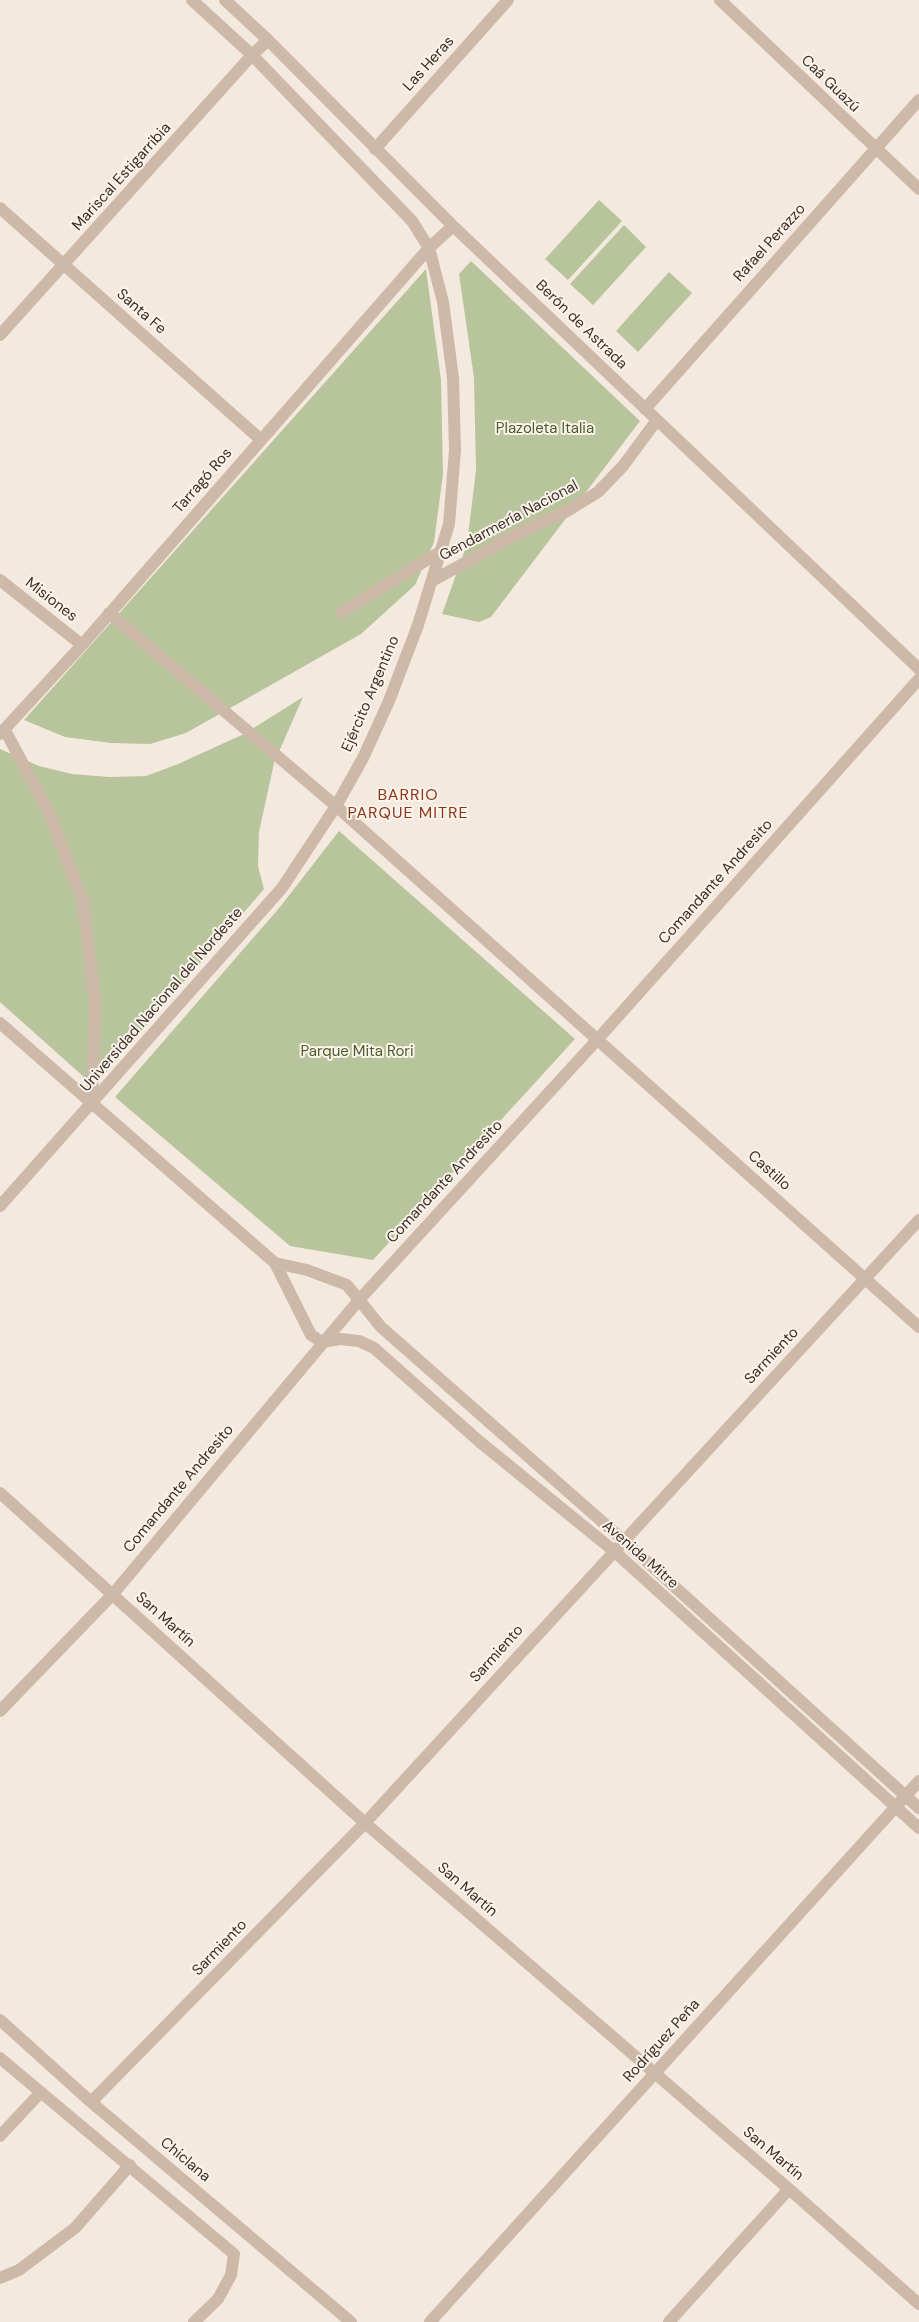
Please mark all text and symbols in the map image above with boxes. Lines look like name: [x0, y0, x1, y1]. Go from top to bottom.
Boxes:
street label: Las Heras: [400, 33, 458, 95]
street label: Caá Guazú: [797, 52, 863, 116]
street label: Mariscal Estigarribia: [69, 119, 175, 235]
street label: Rafael Perazzo: [730, 200, 810, 286]
street label: Berón de Astrada: [531, 277, 631, 373]
street label: Santa Fe: [113, 286, 169, 338]
park label: Plazoleta Italia: [496, 420, 594, 438]
street label: Tarragó Ros: [170, 445, 236, 517]
street label: Gendarmería Nacional: [437, 477, 581, 565]
street label: Misiones: [21, 574, 81, 626]
street label: Ejército Argentino: [338, 633, 404, 755]
district label: BARRIO PARQUE MITRE: [346, 786, 470, 824]
street label: Comandante Andresito: [655, 816, 777, 948]
street label: Universidad Nacional del Nordeste: [77, 904, 247, 1096]
park label: Parque Mita Rori: [300, 1043, 414, 1061]
street label: Comandante Andresito: [383, 1117, 507, 1247]
street label: Castillo: [744, 1147, 794, 1195]
street label: Sarmiento: [741, 1324, 803, 1388]
street label: Comandante Andresito: [120, 1421, 238, 1557]
street label: Avenida Mitre: [598, 1517, 682, 1593]
street label: San Martín: [132, 1589, 198, 1651]
street label: Sarmiento: [467, 1622, 527, 1686]
street label: San Martín: [433, 1859, 501, 1921]
street label: Sarmiento: [189, 1916, 251, 1980]
street label: Rodríguez Peña: [620, 1996, 704, 2086]
street label: San Martín: [739, 2123, 807, 2185]
street label: Chiclana: [156, 2134, 214, 2186]

